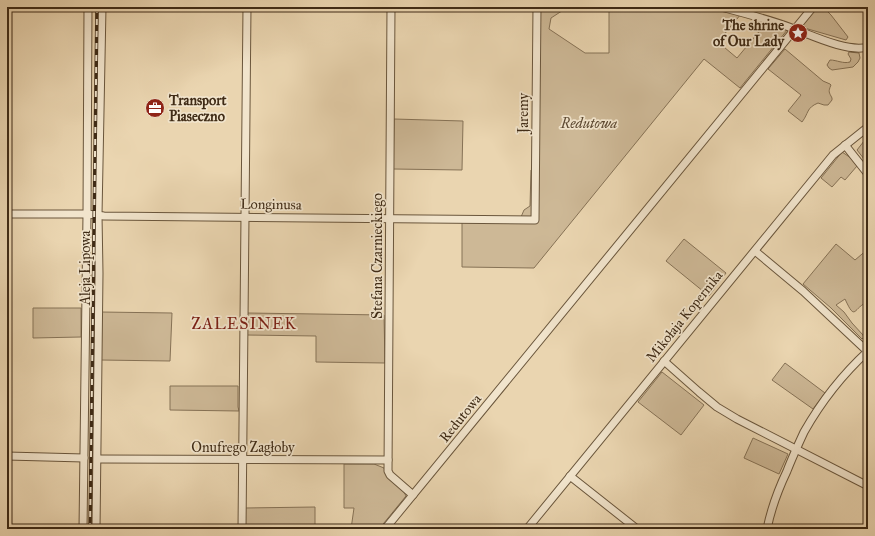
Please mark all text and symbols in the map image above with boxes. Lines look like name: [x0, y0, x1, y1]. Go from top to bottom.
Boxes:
place label: The shrine of Our Lady: [713, 17, 785, 51]
place icon: The shrine of Our Lady: [787, 22, 809, 44]
place label: Transport Piaseczno: [168, 92, 226, 125]
street label: Jaremy: [515, 92, 533, 135]
office icon: Transport Piaseczno: [144, 97, 166, 119]
park label: Redutowa: [560, 115, 618, 132]
street label: Stefana Czarnieckiego: [369, 193, 386, 319]
street label: Longinusa: [240, 195, 302, 214]
street label: Aleja Lipowa: [77, 231, 94, 306]
street label: Mikołaja Kopernika: [642, 267, 726, 365]
district label: ZALESINEK: [191, 314, 297, 333]
street label: Redutowa: [436, 391, 485, 446]
street label: Onufrego Zagłoby: [191, 439, 295, 456]

